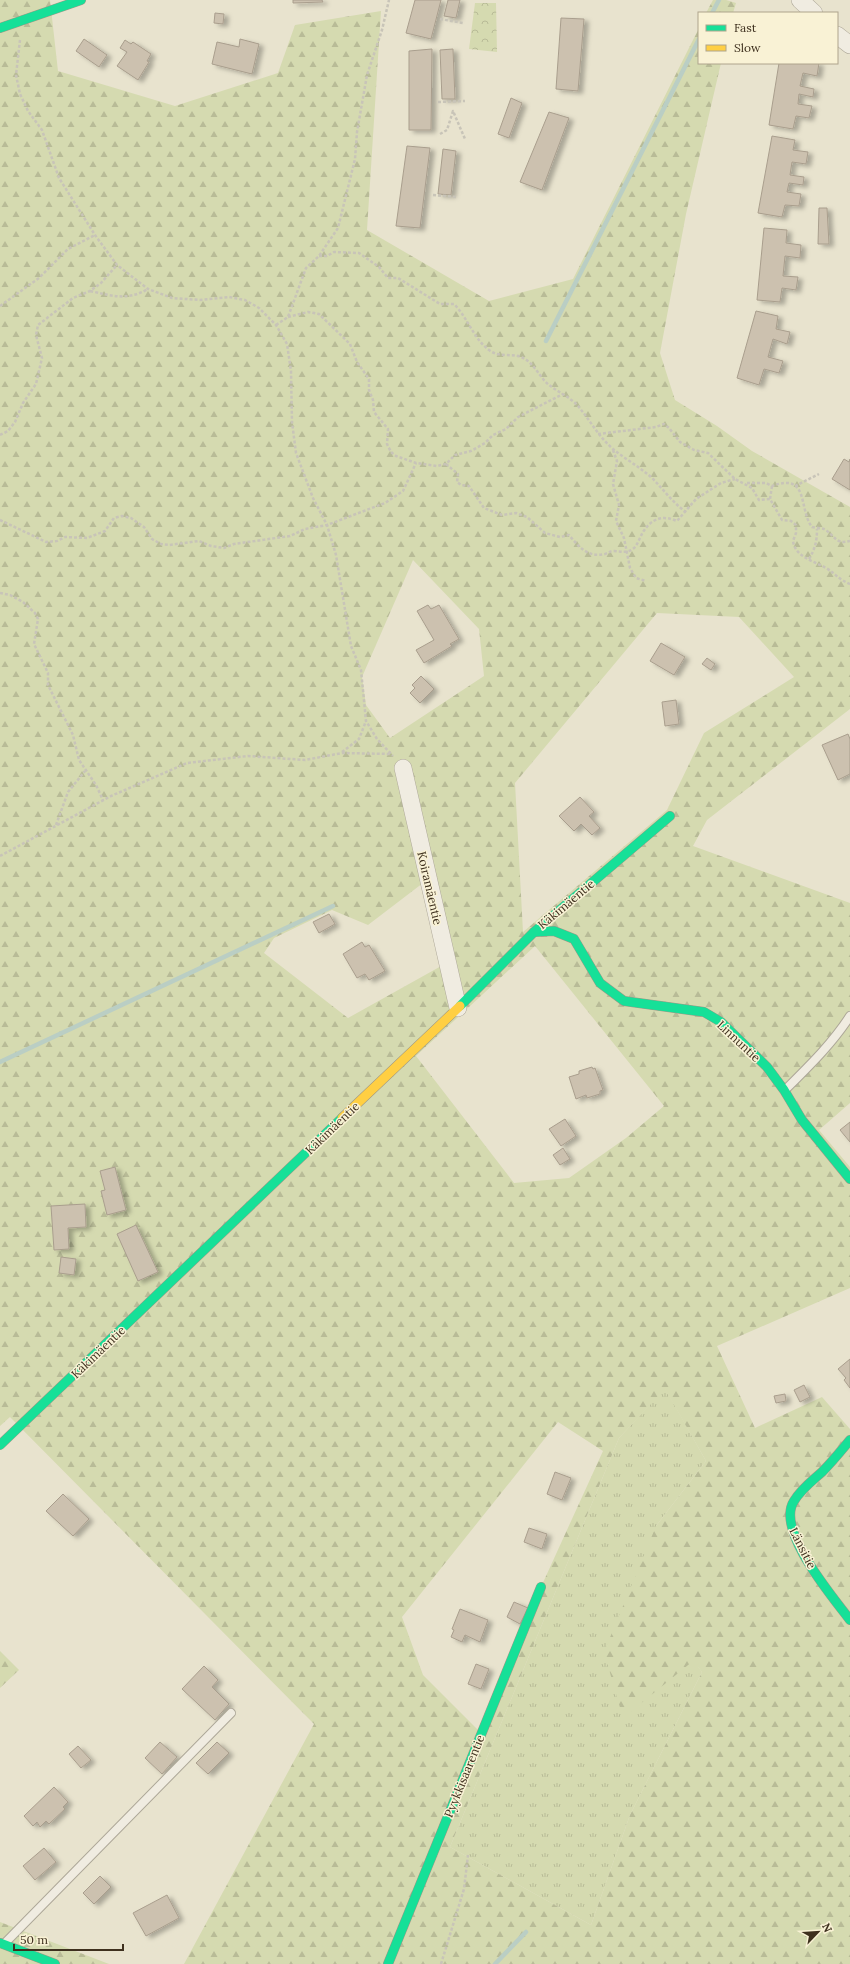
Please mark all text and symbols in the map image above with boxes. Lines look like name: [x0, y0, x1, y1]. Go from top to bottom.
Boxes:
legend: [698, 12, 838, 64]
text: Fast: [734, 20, 757, 35]
text: Slow: [734, 40, 761, 55]
street label: Koiramäentie: [414, 850, 446, 927]
street label: Käkimäentie: [535, 876, 598, 932]
street label: Linnuntie: [714, 1017, 764, 1065]
street label: Käkimäentie: [302, 1098, 362, 1157]
street label: Käkimäentie: [68, 1322, 128, 1381]
street label: Länsitie: [786, 1525, 820, 1572]
street label: Pyykkisaarentie: [441, 1732, 488, 1820]
north arrow: [798, 1912, 838, 1952]
text: N: [819, 1921, 835, 1935]
scale bar: [14, 1926, 123, 1952]
text: 50 m: [20, 1932, 48, 1947]

